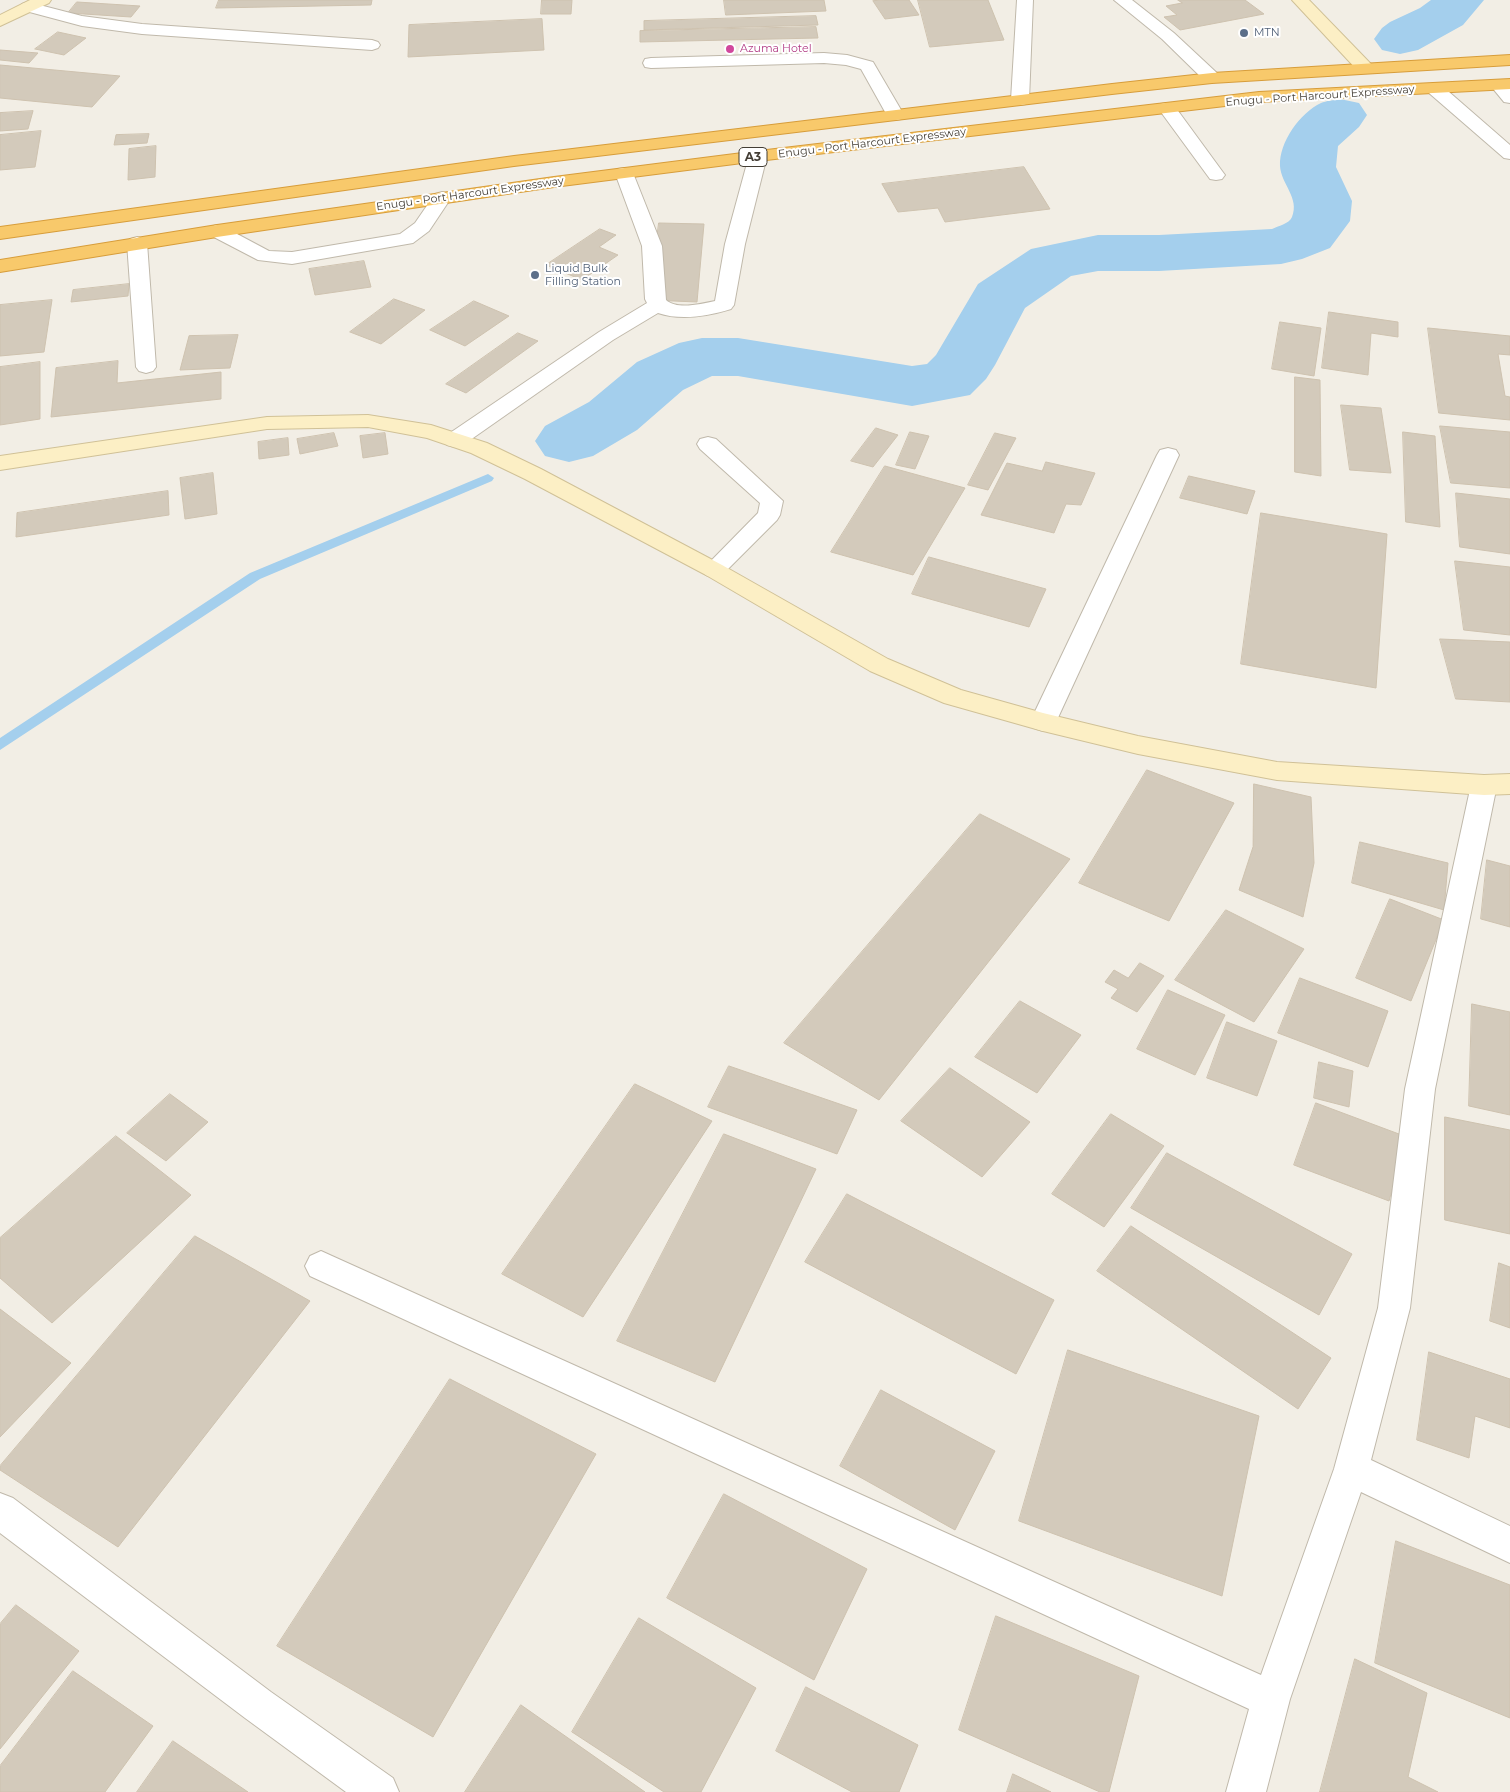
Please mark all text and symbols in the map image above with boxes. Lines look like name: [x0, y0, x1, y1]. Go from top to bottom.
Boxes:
place label: MTN: [1254, 26, 1280, 40]
marker: MTN: [1238, 27, 1250, 39]
place label: Azuma Hotel: [740, 42, 812, 56]
marker: Azuma Hotel: [724, 43, 736, 55]
street label: Enugu - Port Harcourt Expressway: [1225, 83, 1415, 109]
street label: Enugu - Port Harcourt Expressway: [777, 125, 967, 161]
road number: A3: [739, 148, 767, 166]
street label: Enugu - Port Harcourt Expressway: [375, 174, 565, 214]
place label: Liquid Bulk Filling Station: [545, 262, 621, 288]
marker: Liquid Bulk Filling Station: [529, 269, 541, 281]

